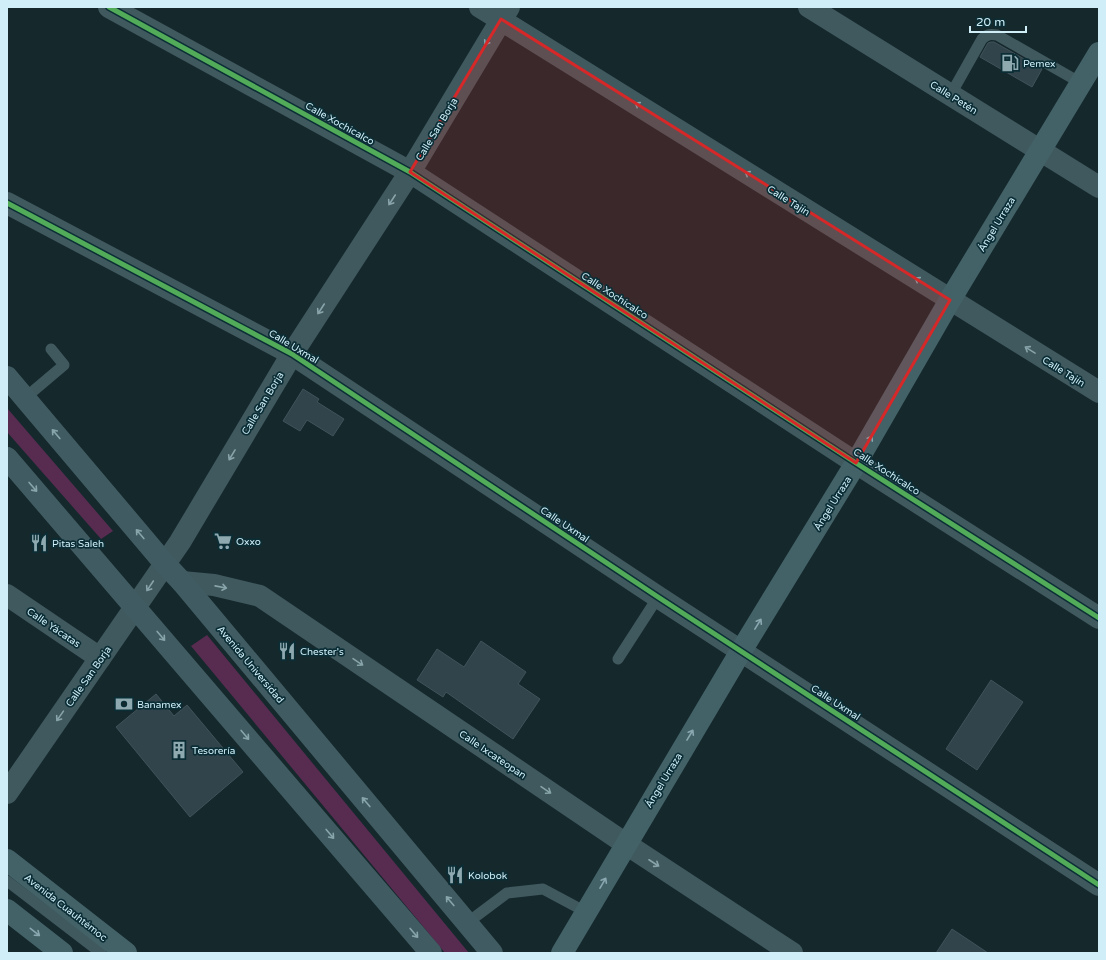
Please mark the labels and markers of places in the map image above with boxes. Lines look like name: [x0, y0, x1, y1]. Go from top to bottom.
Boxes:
fuel station icon: Pemex: [1000, 53, 1020, 73]
place label: Pemex: [1023, 58, 1055, 70]
supermarket icon: Oxxo: [213, 531, 233, 551]
restaurant icon: Pitas Saleh: [29, 533, 49, 553]
place label: Oxxo: [236, 536, 261, 548]
place label: Pitas Saleh: [52, 538, 104, 550]
restaurant icon: Chester's: [277, 641, 297, 661]
place label: Chester's: [300, 646, 344, 658]
bank icon: Banamex: [114, 694, 134, 714]
place label: Banamex: [137, 699, 181, 711]
building icon: Tesorería: [169, 740, 189, 760]
place label: Tesorería: [192, 745, 235, 757]
restaurant icon: Kolobok: [445, 865, 465, 885]
place label: Kolobok: [468, 870, 508, 882]

